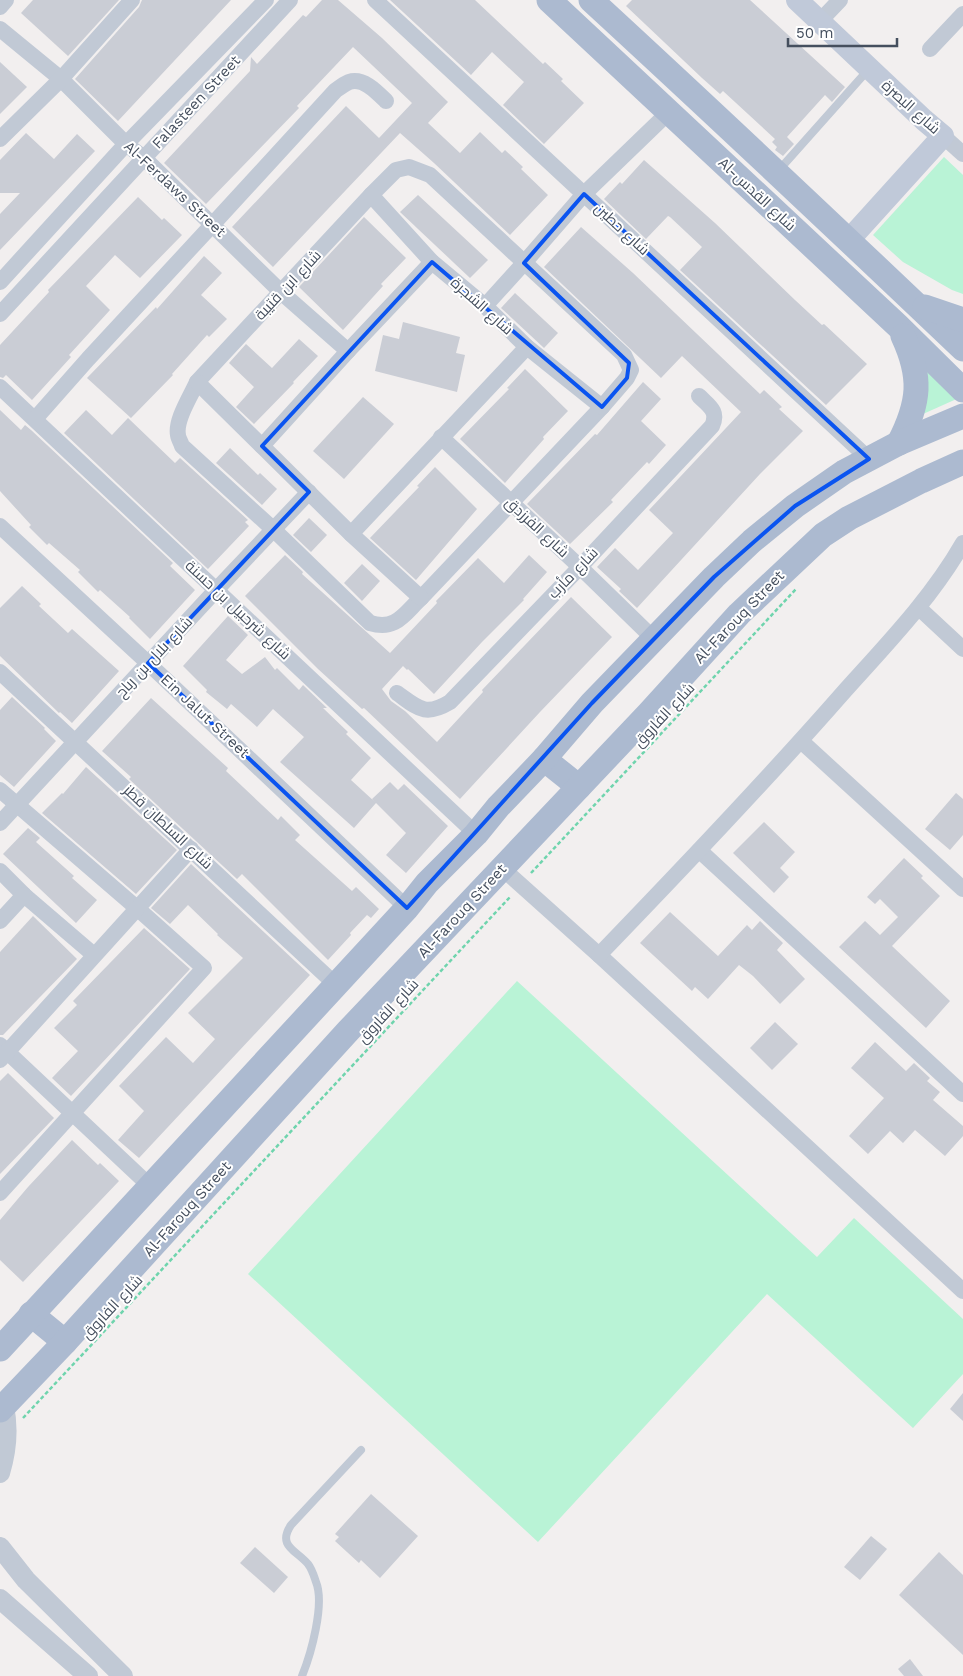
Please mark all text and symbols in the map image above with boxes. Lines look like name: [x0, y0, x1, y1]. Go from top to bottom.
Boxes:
scale bar: [788, 15, 897, 47]
text: 50 m: [796, 24, 833, 42]
street label: Falasteen Street: [148, 51, 244, 152]
street label: شارع البصرة: [877, 76, 944, 139]
street label: Al-Ferdaws Street: [120, 137, 230, 241]
street label: Al-شارع القدس: [713, 153, 800, 236]
street label: شارع حطين: [589, 199, 653, 260]
street label: شارع ابن قتيبة: [251, 246, 326, 325]
street label: شارع الشجرة: [446, 273, 517, 340]
street label: شارع الفرزدق: [500, 493, 573, 563]
street label: شارع مأرب: [544, 543, 603, 604]
street label: شارع شرحبيل بن حسنة: [180, 557, 294, 665]
street label: Al-Farouq Street: [690, 566, 788, 667]
street label: شارع بلال بن رباح: [112, 613, 198, 703]
street label: Ein Jalut Street: [157, 670, 254, 762]
street label: شارع الفاروق: [630, 679, 700, 752]
street label: شارع السلطان قطز: [118, 780, 216, 874]
street label: Al-Farouq Street: [414, 860, 511, 962]
street label: شارع الفاروق: [354, 975, 424, 1048]
street label: Al-Farouq Street: [139, 1157, 235, 1260]
street label: شارع الفاروق: [78, 1271, 148, 1344]

